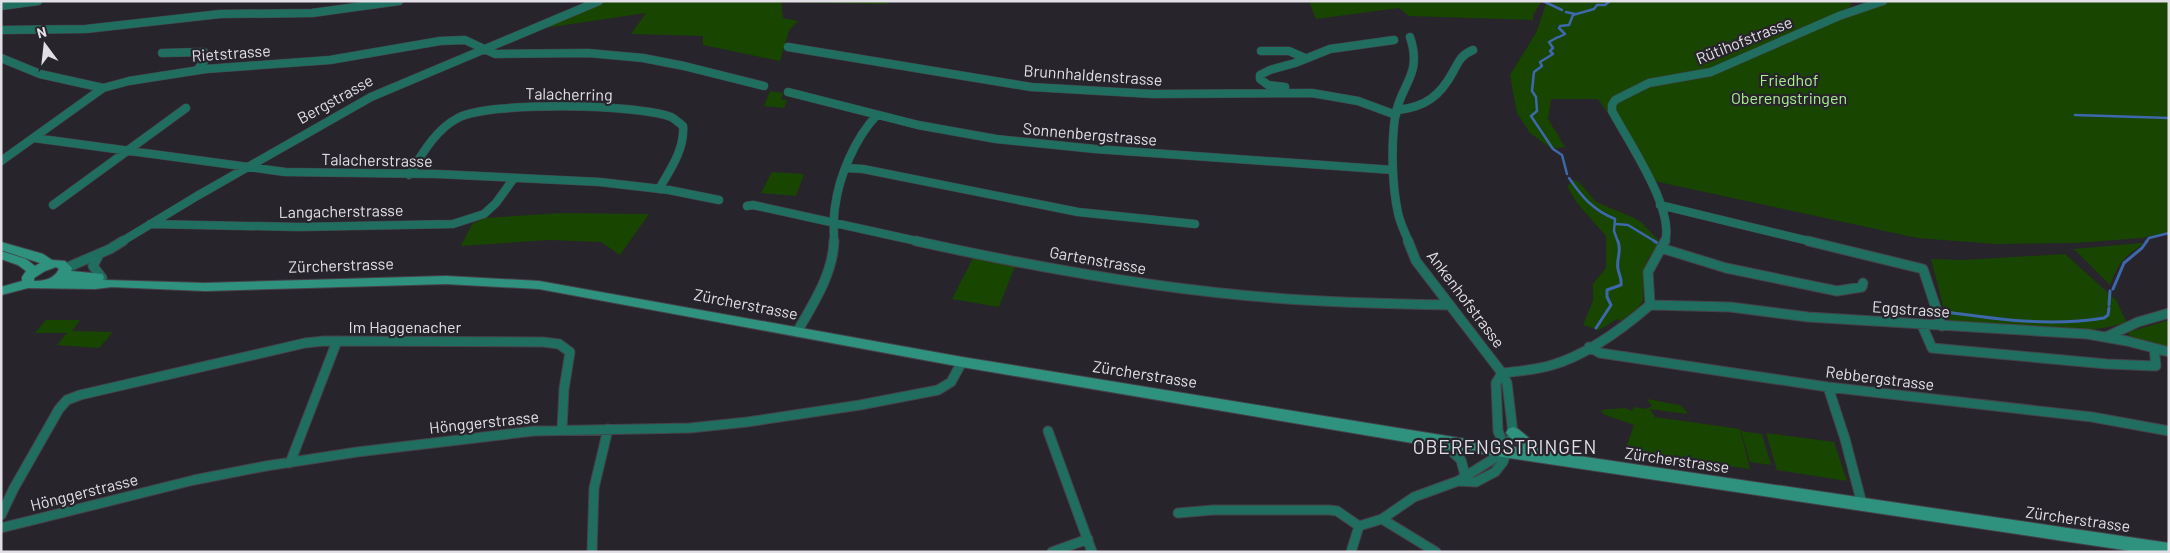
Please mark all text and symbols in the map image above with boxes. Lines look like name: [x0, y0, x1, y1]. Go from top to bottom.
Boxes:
street label: Rütihofstrasse: [1693, 12, 1795, 67]
north arrow: [20, 20, 70, 70]
text: N: [35, 23, 48, 41]
street label: Rietstrasse: [191, 40, 271, 65]
street label: Brunnhaldenstrasse: [1023, 60, 1163, 89]
street label: Bergstrasse: [294, 70, 376, 127]
park label: Friedhof Oberengstringen: [1731, 70, 1847, 107]
street label: Talacherring: [525, 83, 613, 104]
street label: Sonnenbergstrasse: [1022, 118, 1158, 149]
street label: Talacherstrasse: [321, 149, 433, 170]
street label: Langacherstrasse: [278, 200, 404, 221]
street label: Gartenstrasse: [1048, 242, 1148, 277]
street label: Ankenhofstrasse: [1424, 246, 1509, 351]
street label: Zürcherstrasse: [288, 253, 394, 276]
street label: Zürcherstrasse: [693, 284, 800, 323]
street label: Eggstrasse: [1872, 296, 1951, 321]
street label: Im Haggenacher: [349, 317, 462, 336]
street label: Zürcherstrasse: [1092, 356, 1199, 391]
street label: Rebbergstrasse: [1825, 361, 1936, 394]
street label: Hönggerstrasse: [428, 406, 540, 437]
district label: OBERENGSTRINGEN: [1413, 435, 1597, 458]
street label: Zürcherstrasse: [1624, 443, 1731, 476]
street label: Hönggerstrasse: [28, 469, 140, 514]
street label: Zürcherstrasse: [2025, 502, 2132, 535]

